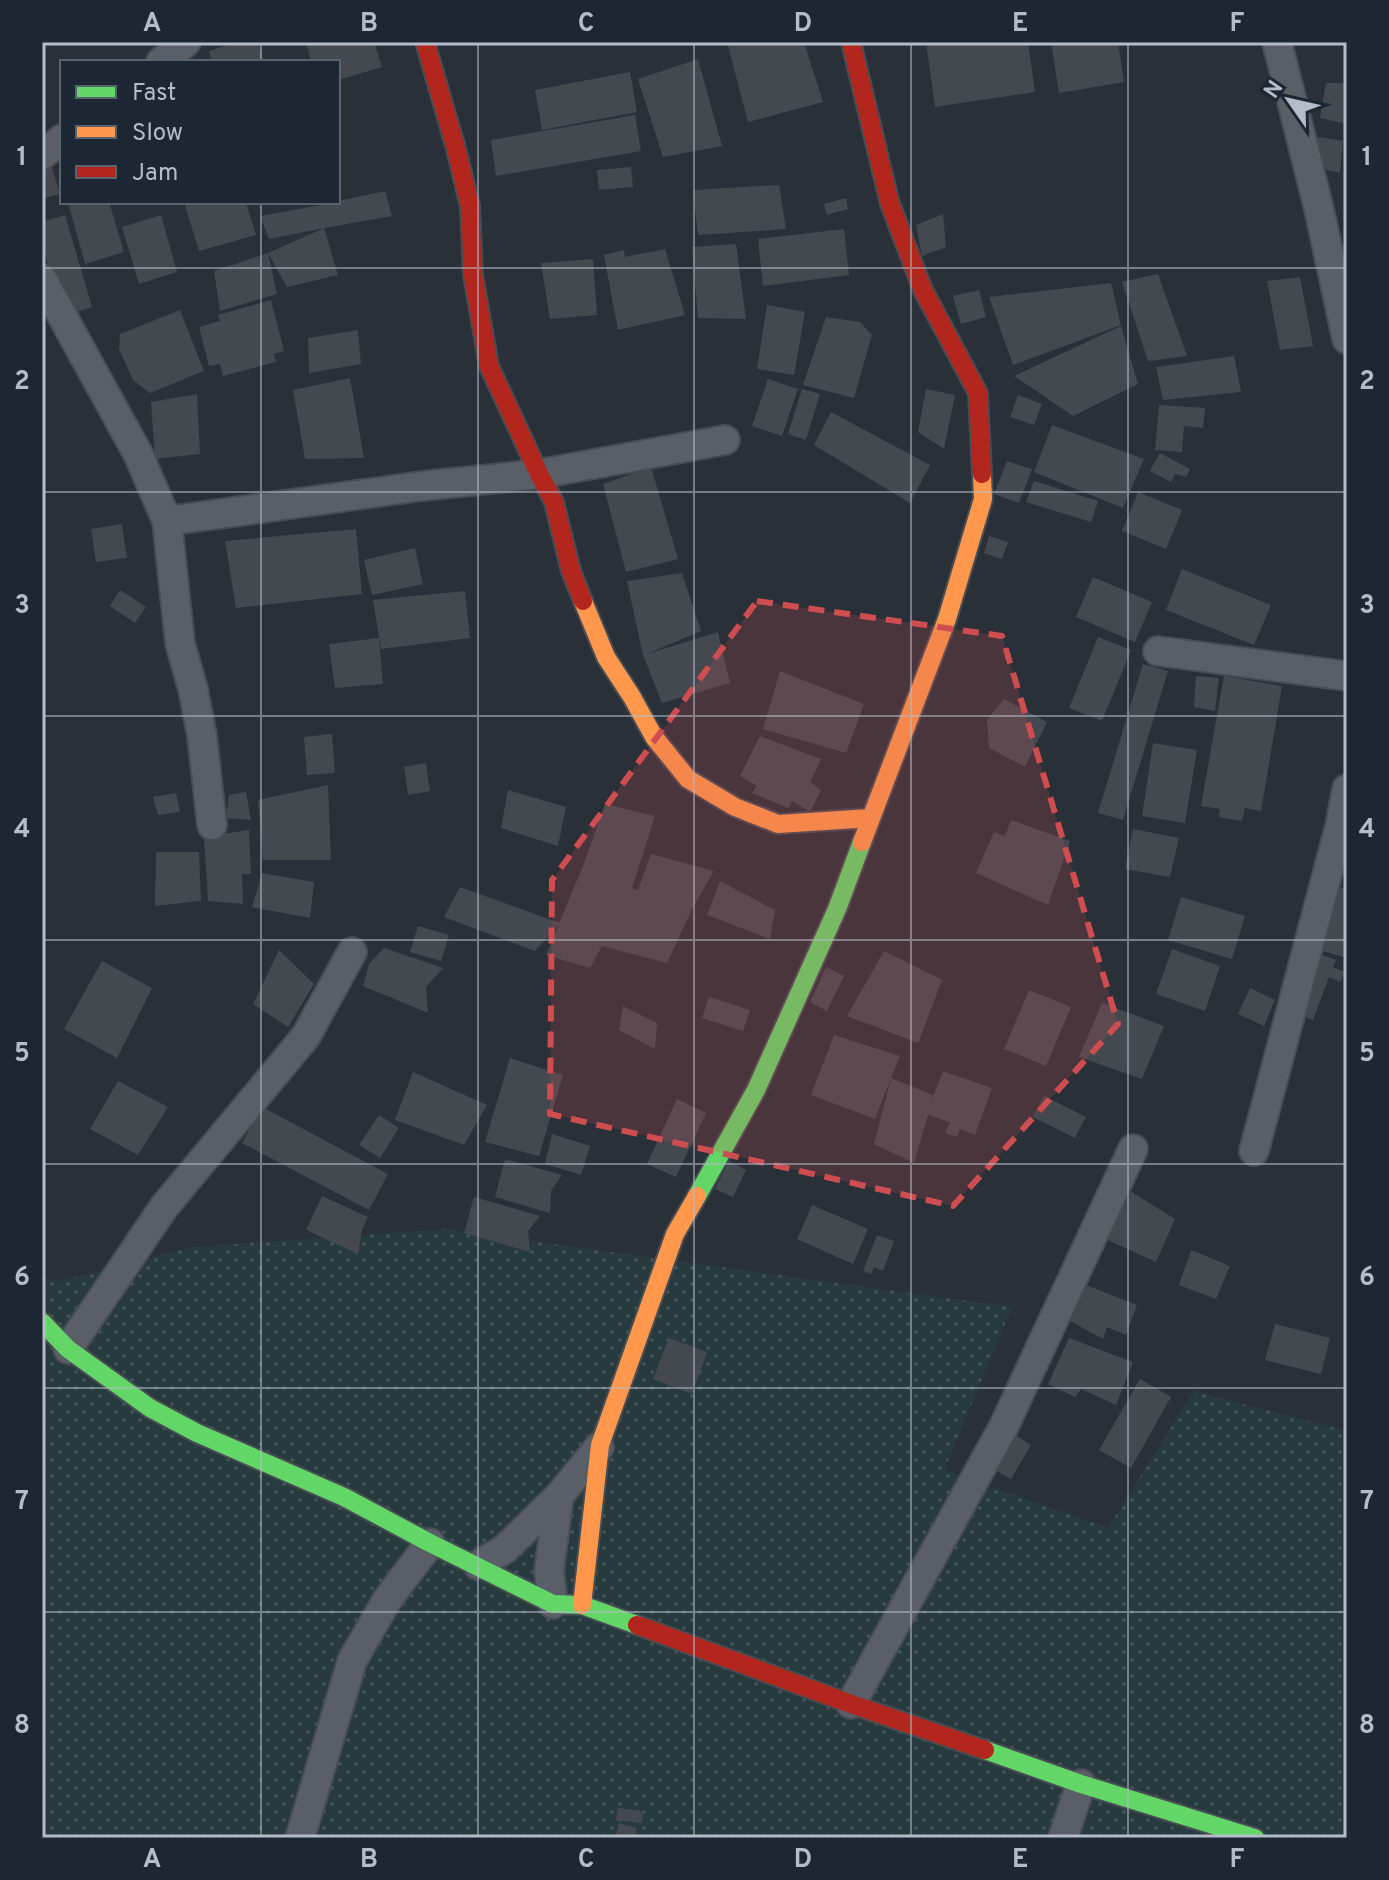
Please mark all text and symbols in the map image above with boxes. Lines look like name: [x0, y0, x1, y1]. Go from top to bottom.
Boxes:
text: A: [143, 8, 161, 41]
text: B: [360, 8, 378, 41]
text: C: [578, 8, 594, 41]
text: D: [794, 8, 812, 41]
text: E: [1012, 8, 1028, 41]
text: F: [1230, 8, 1245, 41]
legend: [60, 60, 340, 204]
north arrow: [1249, 60, 1329, 140]
text: N: [1259, 76, 1290, 104]
text: Fast: [132, 79, 176, 109]
text: Slow: [132, 119, 183, 149]
text: 1: [17, 142, 27, 175]
text: 1: [1362, 142, 1372, 175]
text: Jam: [132, 159, 178, 189]
text: 2: [14, 366, 30, 399]
text: 2: [1359, 366, 1375, 399]
text: 3: [14, 590, 30, 623]
text: 3: [1359, 590, 1375, 623]
text: 4: [14, 814, 30, 847]
text: 4: [1359, 814, 1375, 847]
text: 5: [14, 1038, 30, 1071]
text: 5: [1359, 1038, 1375, 1071]
text: 6: [14, 1262, 30, 1295]
text: 6: [1359, 1262, 1375, 1295]
text: 7: [15, 1486, 29, 1519]
text: 7: [1360, 1486, 1374, 1519]
text: 8: [14, 1710, 30, 1743]
text: 8: [1359, 1710, 1375, 1743]
text: A: [143, 1844, 161, 1877]
text: B: [360, 1844, 378, 1877]
text: C: [578, 1844, 594, 1877]
text: D: [794, 1844, 812, 1877]
text: E: [1012, 1844, 1028, 1877]
text: F: [1230, 1844, 1245, 1877]

